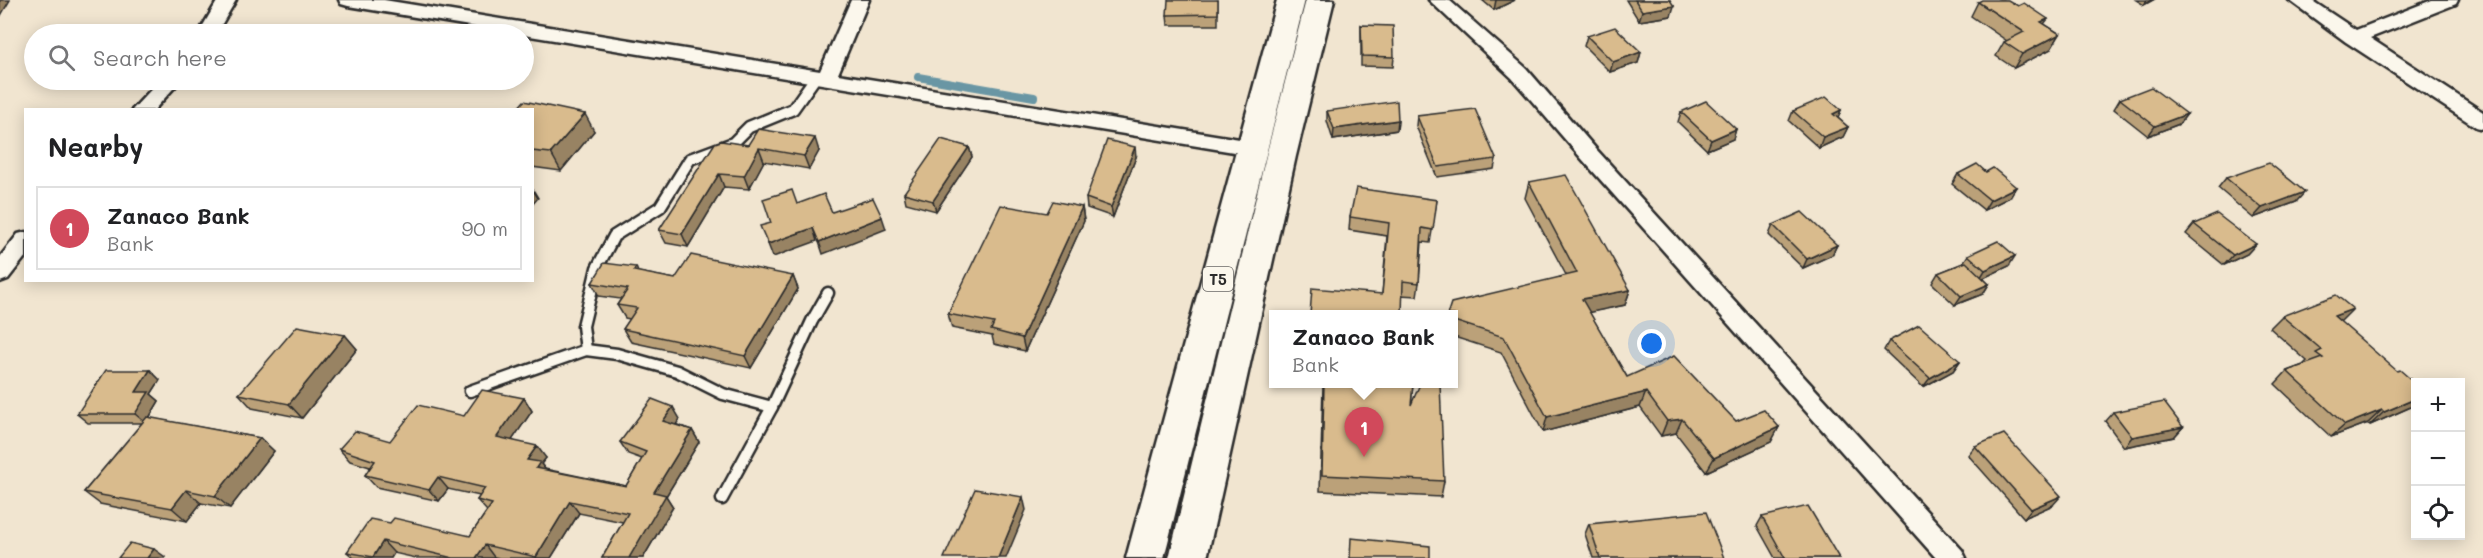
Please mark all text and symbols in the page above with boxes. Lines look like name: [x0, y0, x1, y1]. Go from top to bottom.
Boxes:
search box: [24, 24, 534, 90]
icon: search: [45, 41, 78, 74]
text: Search here: [93, 43, 227, 72]
text: Nearby: [48, 130, 143, 164]
text: Zanaco Bank: [107, 201, 250, 230]
text: 1: [65, 215, 74, 241]
text: 90 m: [462, 215, 508, 241]
text: Bank: [107, 230, 154, 256]
road number: T5: [1203, 267, 1233, 291]
popup: [1269, 310, 1458, 388]
text: Zanaco Bank: [1292, 322, 1435, 351]
your location: [1637, 329, 1666, 358]
text: Bank: [1292, 351, 1339, 377]
map controls: [2411, 378, 2465, 540]
button: +: [2411, 378, 2465, 432]
pin: 1: [1344, 408, 1384, 457]
button: −: [2411, 432, 2465, 486]
button: locate: [2411, 486, 2465, 540]

